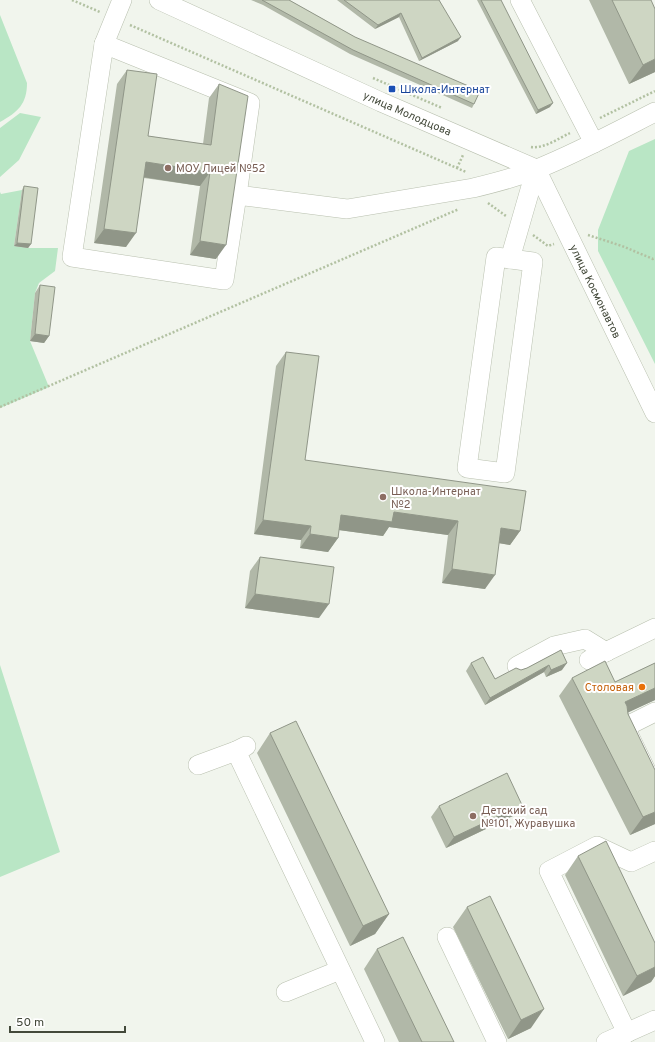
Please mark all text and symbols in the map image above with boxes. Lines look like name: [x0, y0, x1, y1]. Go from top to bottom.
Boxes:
place label: Школа-Интернат: [400, 83, 490, 97]
marker: Школа-Интернат: [387, 84, 397, 94]
street label: улица Молодцова: [361, 89, 453, 140]
place label: МОУ Лицей №52: [176, 162, 265, 176]
marker: МОУ Лицей №52: [163, 163, 173, 173]
street label: улица Космонавтов: [566, 242, 624, 341]
place label: Школа-Интернат №2: [391, 485, 481, 512]
marker: Школа-Интернат №2: [378, 492, 388, 502]
place label: Столовая: [585, 681, 634, 695]
marker: Столовая: [637, 682, 647, 692]
place label: Детский сад №101, Журавушка: [481, 804, 575, 831]
marker: Детский сад №101, Журавушка: [468, 811, 478, 821]
scale bar: [10, 1008, 125, 1034]
text: 50 m: [16, 1015, 44, 1031]

